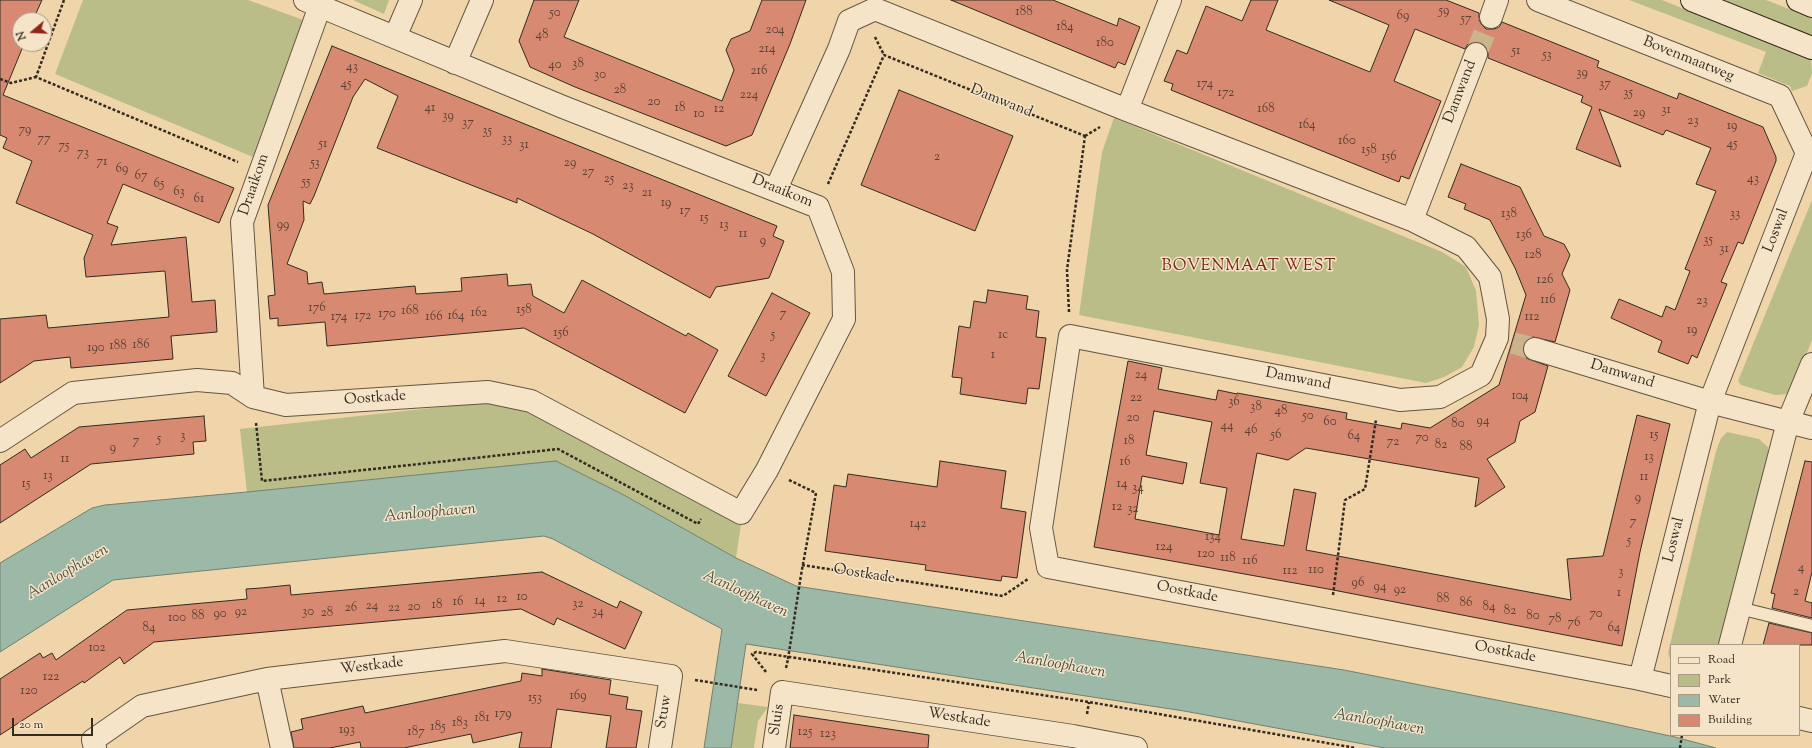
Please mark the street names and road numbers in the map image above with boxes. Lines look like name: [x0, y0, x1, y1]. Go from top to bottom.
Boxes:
street label: Bovenmaatweg: [1640, 34, 1736, 86]
street label: Damwand: [1441, 58, 1481, 126]
street label: Damwand: [967, 81, 1035, 123]
street label: Draaikom: [236, 152, 274, 218]
street label: Draaikom: [749, 172, 815, 212]
street label: Loswal: [1760, 207, 1794, 255]
street label: Damwand: [1588, 357, 1656, 393]
street label: Damwand: [1264, 365, 1332, 395]
street label: Oostkade: [343, 388, 407, 410]
street label: Loswal: [1661, 516, 1689, 564]
street label: Oostkade: [832, 561, 896, 589]
street label: Oostkade: [1155, 578, 1219, 608]
street label: Oostkade: [1473, 638, 1537, 668]
street label: Westkade: [339, 654, 405, 680]
street label: Stuw: [653, 694, 677, 730]
street label: Sluis: [767, 703, 789, 737]
street label: Westkade: [926, 705, 992, 733]

